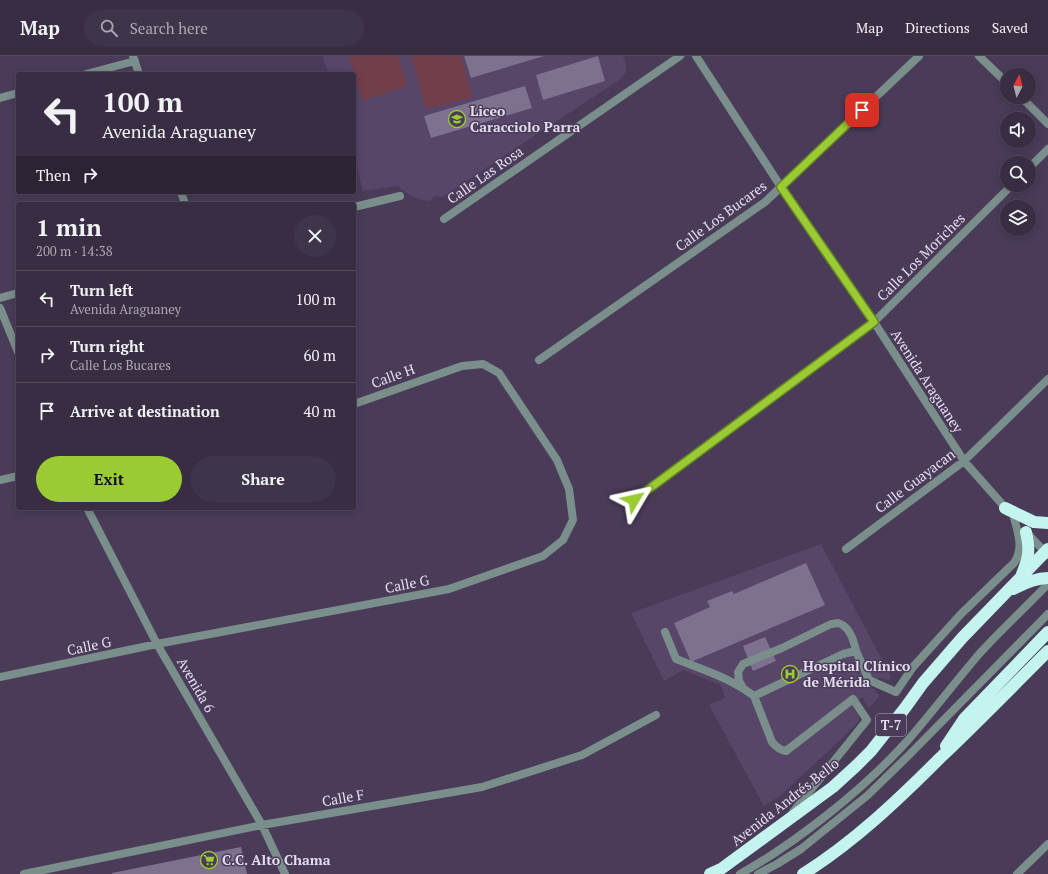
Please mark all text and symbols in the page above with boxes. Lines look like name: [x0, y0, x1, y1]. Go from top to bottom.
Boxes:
search box: [84, 10, 364, 46]
text: Map: [20, 15, 60, 40]
icon: search: [98, 17, 120, 39]
text: Search here: [130, 18, 208, 38]
text: Map: [856, 18, 883, 37]
text: Directions: [905, 18, 970, 37]
text: Saved: [992, 18, 1028, 37]
north arrow: [1000, 68, 1036, 104]
map controls: [1000, 68, 1036, 236]
text: 100 m: [102, 83, 183, 120]
icon: left: [36, 88, 88, 140]
pin: [845, 93, 879, 127]
icon: arrive: [851, 99, 873, 121]
place label: Liceo Caracciolo Parra: [470, 101, 581, 136]
school or university icon: Liceo Caracciolo Parra: [447, 109, 467, 129]
button: sound: [1000, 112, 1036, 148]
text: Avenida Araguaney: [102, 119, 256, 143]
street label: Calle Las Rosa: [443, 141, 526, 208]
button: search: [1000, 156, 1036, 192]
icon: right: [79, 164, 101, 186]
text: Then: [36, 165, 71, 185]
street label: Calle Los Bucares: [671, 176, 770, 255]
button: layers: [1000, 200, 1036, 236]
street label: Calle Los Moriches: [873, 209, 969, 305]
text: 1 min: [36, 211, 102, 243]
button: close: [294, 215, 336, 257]
text: 200 m · 14:38: [36, 242, 113, 260]
text: Turn left: [70, 280, 134, 300]
icon: left: [36, 288, 58, 310]
text: 100 m: [295, 289, 336, 309]
text: Avenida Araguaney: [70, 300, 181, 318]
street label: Avenida Araguaney: [887, 325, 968, 437]
text: Turn right: [70, 336, 145, 356]
icon: right: [36, 344, 58, 366]
text: 60 m: [303, 345, 336, 365]
text: Calle Los Bucares: [70, 356, 171, 374]
street label: Calle H: [368, 359, 417, 392]
icon: arrive: [36, 400, 58, 422]
text: Arrive at destination: [70, 401, 220, 421]
text: 40 m: [303, 401, 336, 421]
street label: Calle Guayacan: [871, 444, 959, 517]
button: Exit: [36, 456, 182, 502]
button: Share: [190, 456, 336, 502]
position arrow: [613, 479, 655, 521]
street label: Calle G: [383, 570, 431, 597]
street label: Calle G: [65, 632, 113, 659]
street label: Avenida 6: [173, 654, 220, 716]
place label: Hospital Clínico de Mérida: [803, 656, 910, 691]
hospital icon: Hospital Clínico de Mérida: [780, 664, 800, 684]
road number: T-7: [876, 714, 906, 736]
street label: Avenida Andrés Bello: [727, 753, 843, 850]
street label: Calle F: [320, 784, 366, 811]
supermarket icon: C.C. Alto Chama: [199, 850, 219, 870]
place label: C.C. Alto Chama: [222, 850, 331, 869]

